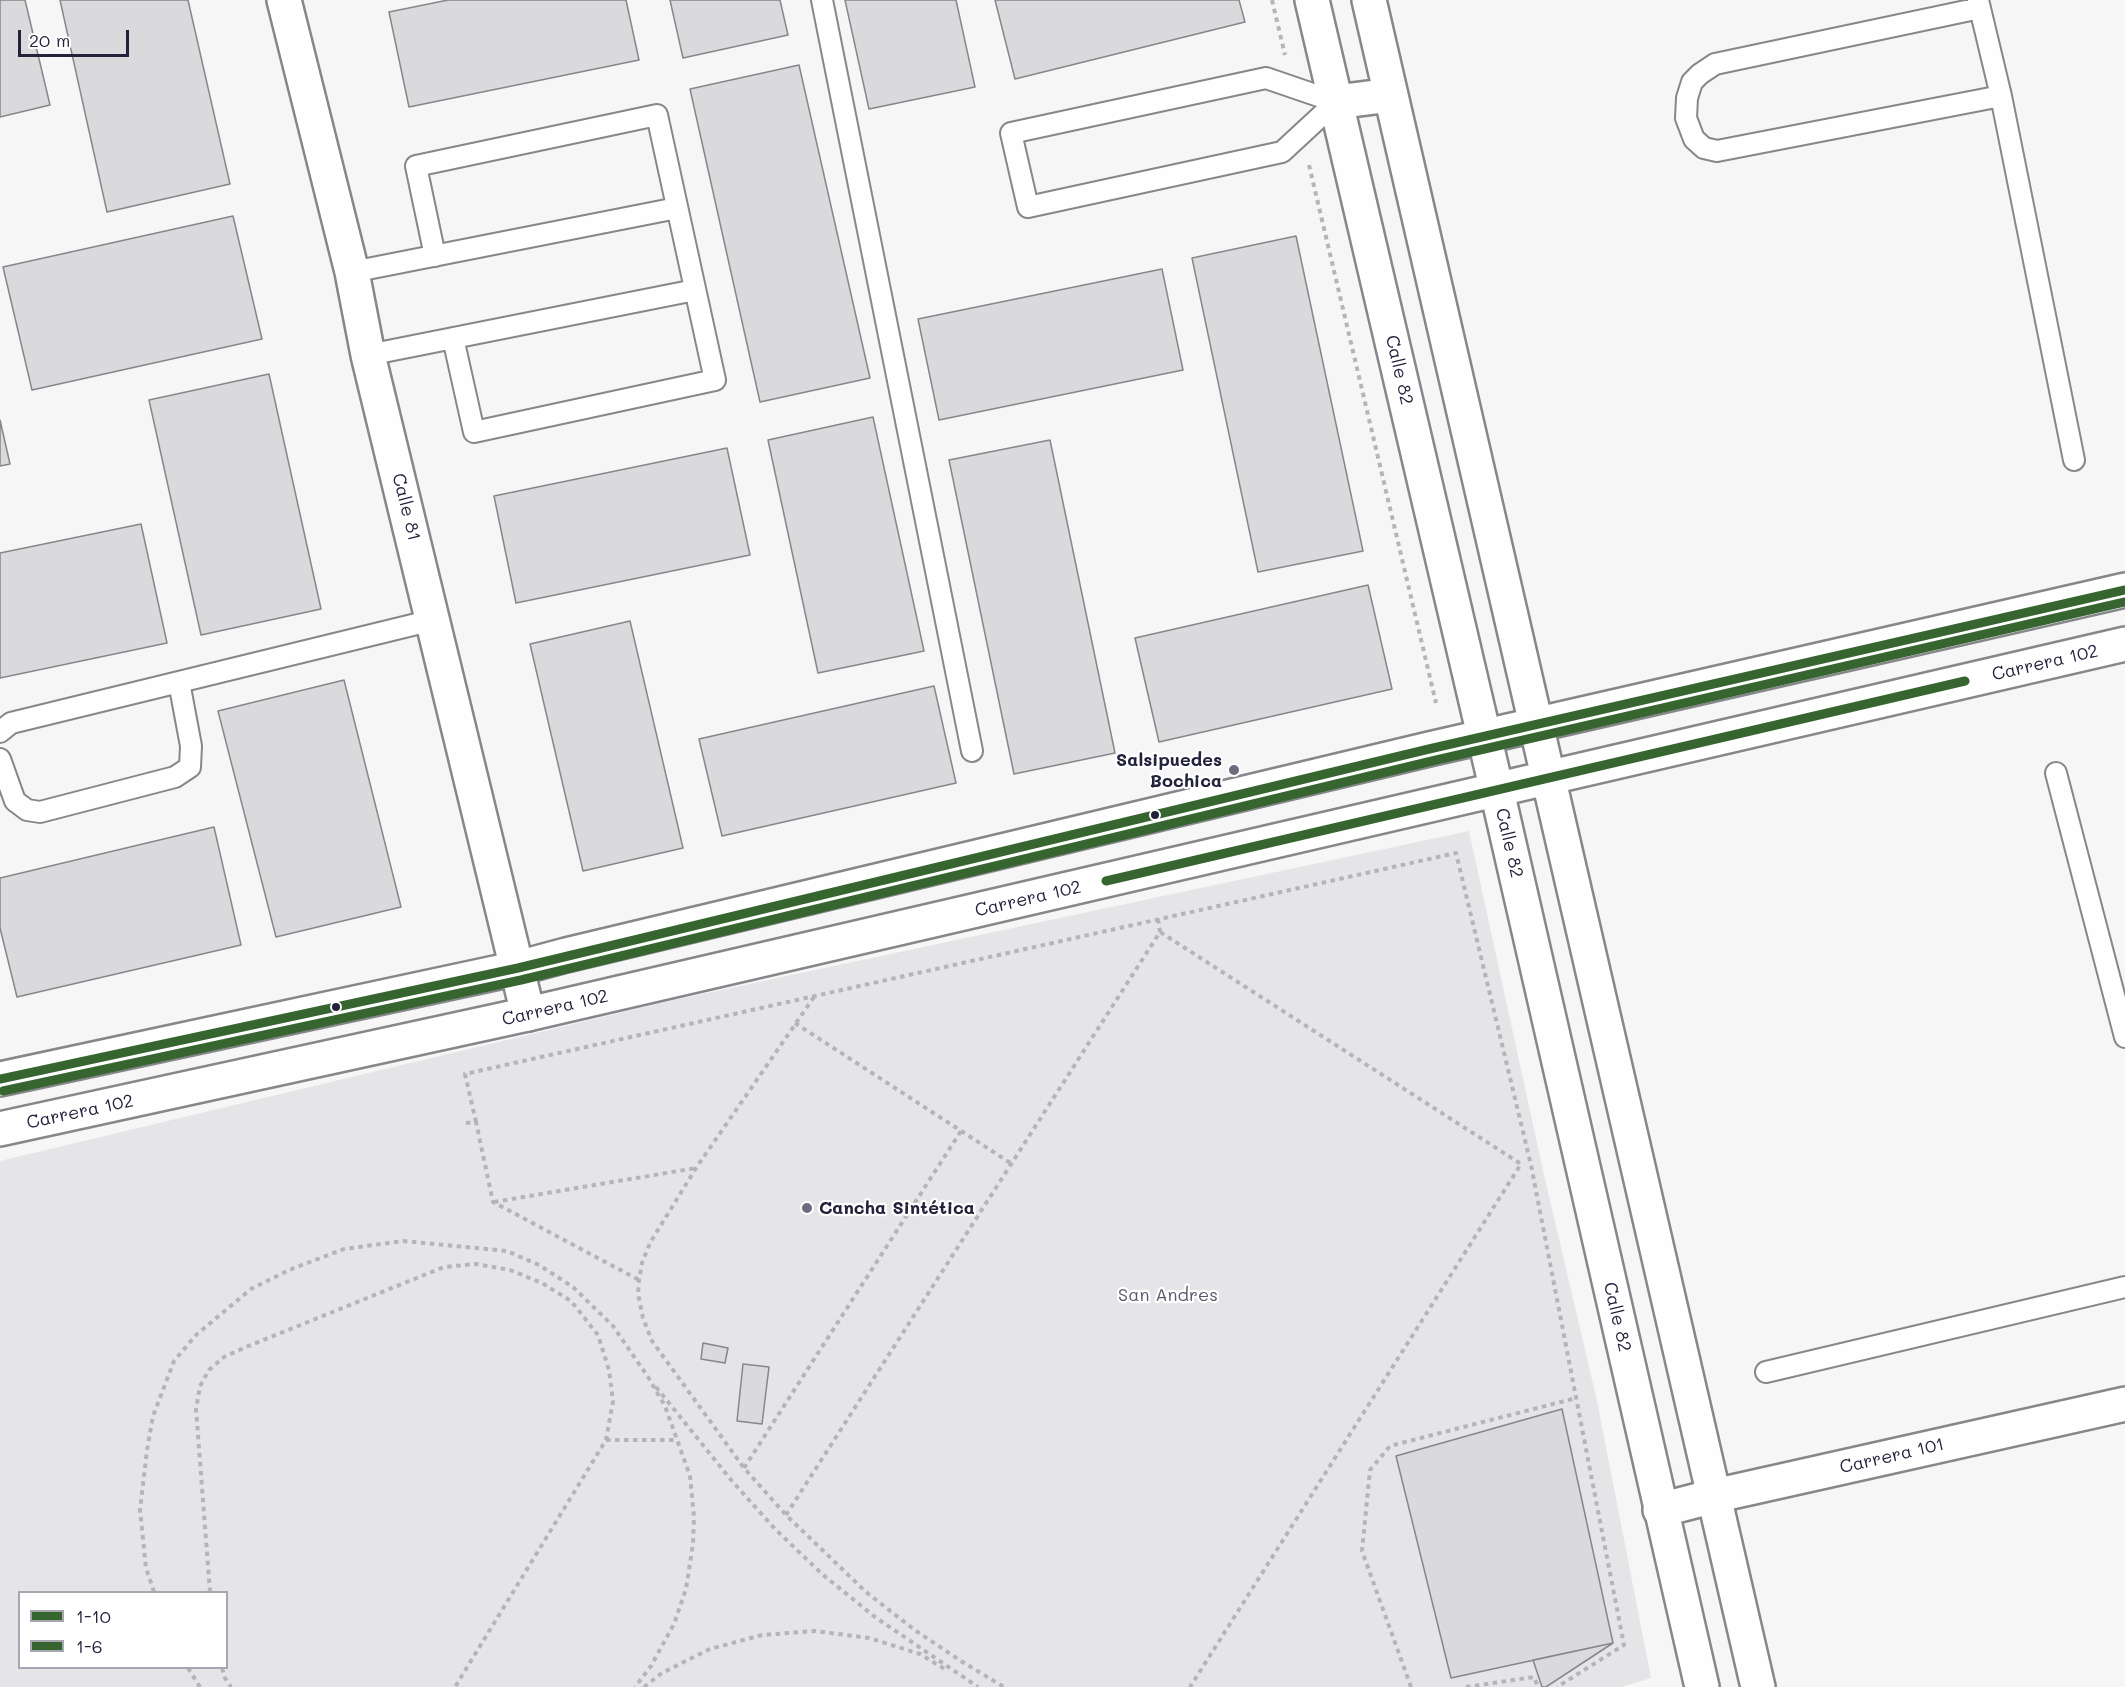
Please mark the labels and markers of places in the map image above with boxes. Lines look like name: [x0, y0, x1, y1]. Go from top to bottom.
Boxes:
place label: Salsipuedes Bochica: [1116, 749, 1222, 792]
marker: Salsipuedes Bochica: [1227, 763, 1241, 777]
unlabelled marker: [1149, 809, 1161, 821]
unlabelled marker: [330, 1001, 342, 1013]
place label: Cancha Sintética: [819, 1197, 975, 1219]
marker: Cancha Sintética: [800, 1201, 814, 1215]

